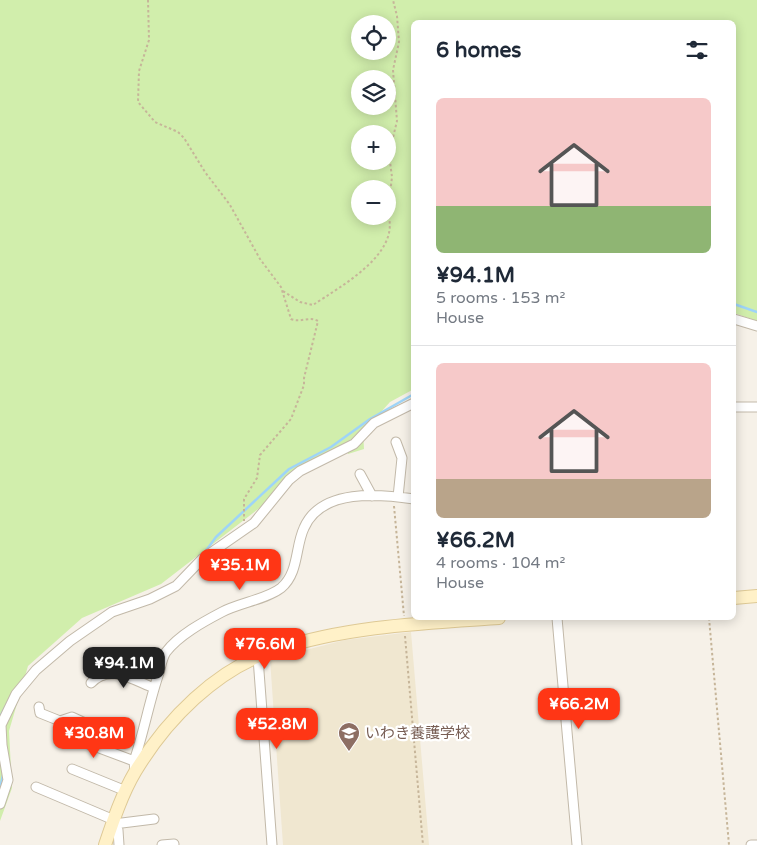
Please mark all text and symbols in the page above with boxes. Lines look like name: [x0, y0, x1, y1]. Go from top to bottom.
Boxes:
map controls: [351, 15, 396, 225]
button: locate: [351, 15, 396, 60]
icon: filters: [683, 36, 711, 64]
text: 6 homes: [436, 38, 521, 63]
button: layers: [351, 70, 396, 115]
button: +: [351, 125, 396, 170]
icon: home: [529, 130, 619, 220]
button: −: [351, 180, 396, 225]
text: ¥94.1M: [436, 263, 515, 288]
text: 5 rooms · 153 m²: [436, 288, 565, 308]
text: House: [436, 308, 484, 328]
icon: home: [529, 396, 619, 486]
text: ¥66.2M: [436, 528, 515, 553]
pin: ¥35.1M: [199, 548, 281, 591]
text: 4 rooms · 104 m²: [436, 553, 565, 573]
text: ¥35.1M: [210, 555, 270, 575]
text: House: [436, 573, 484, 593]
pin: ¥76.6M: [224, 628, 306, 670]
text: ¥76.6M: [235, 634, 295, 654]
pin: ¥94.1M: [83, 646, 165, 689]
text: ¥94.1M: [94, 653, 154, 673]
pin: ¥66.2M: [538, 688, 620, 730]
text: ¥66.2M: [549, 694, 609, 714]
pin: ¥52.8M: [236, 708, 318, 750]
text: ¥52.8M: [247, 714, 307, 734]
pin: ¥30.8M: [53, 716, 135, 759]
school or university icon: いわき養護学校: [337, 721, 361, 752]
text: ¥30.8M: [64, 723, 124, 743]
place label: いわき養護学校: [365, 724, 470, 742]

